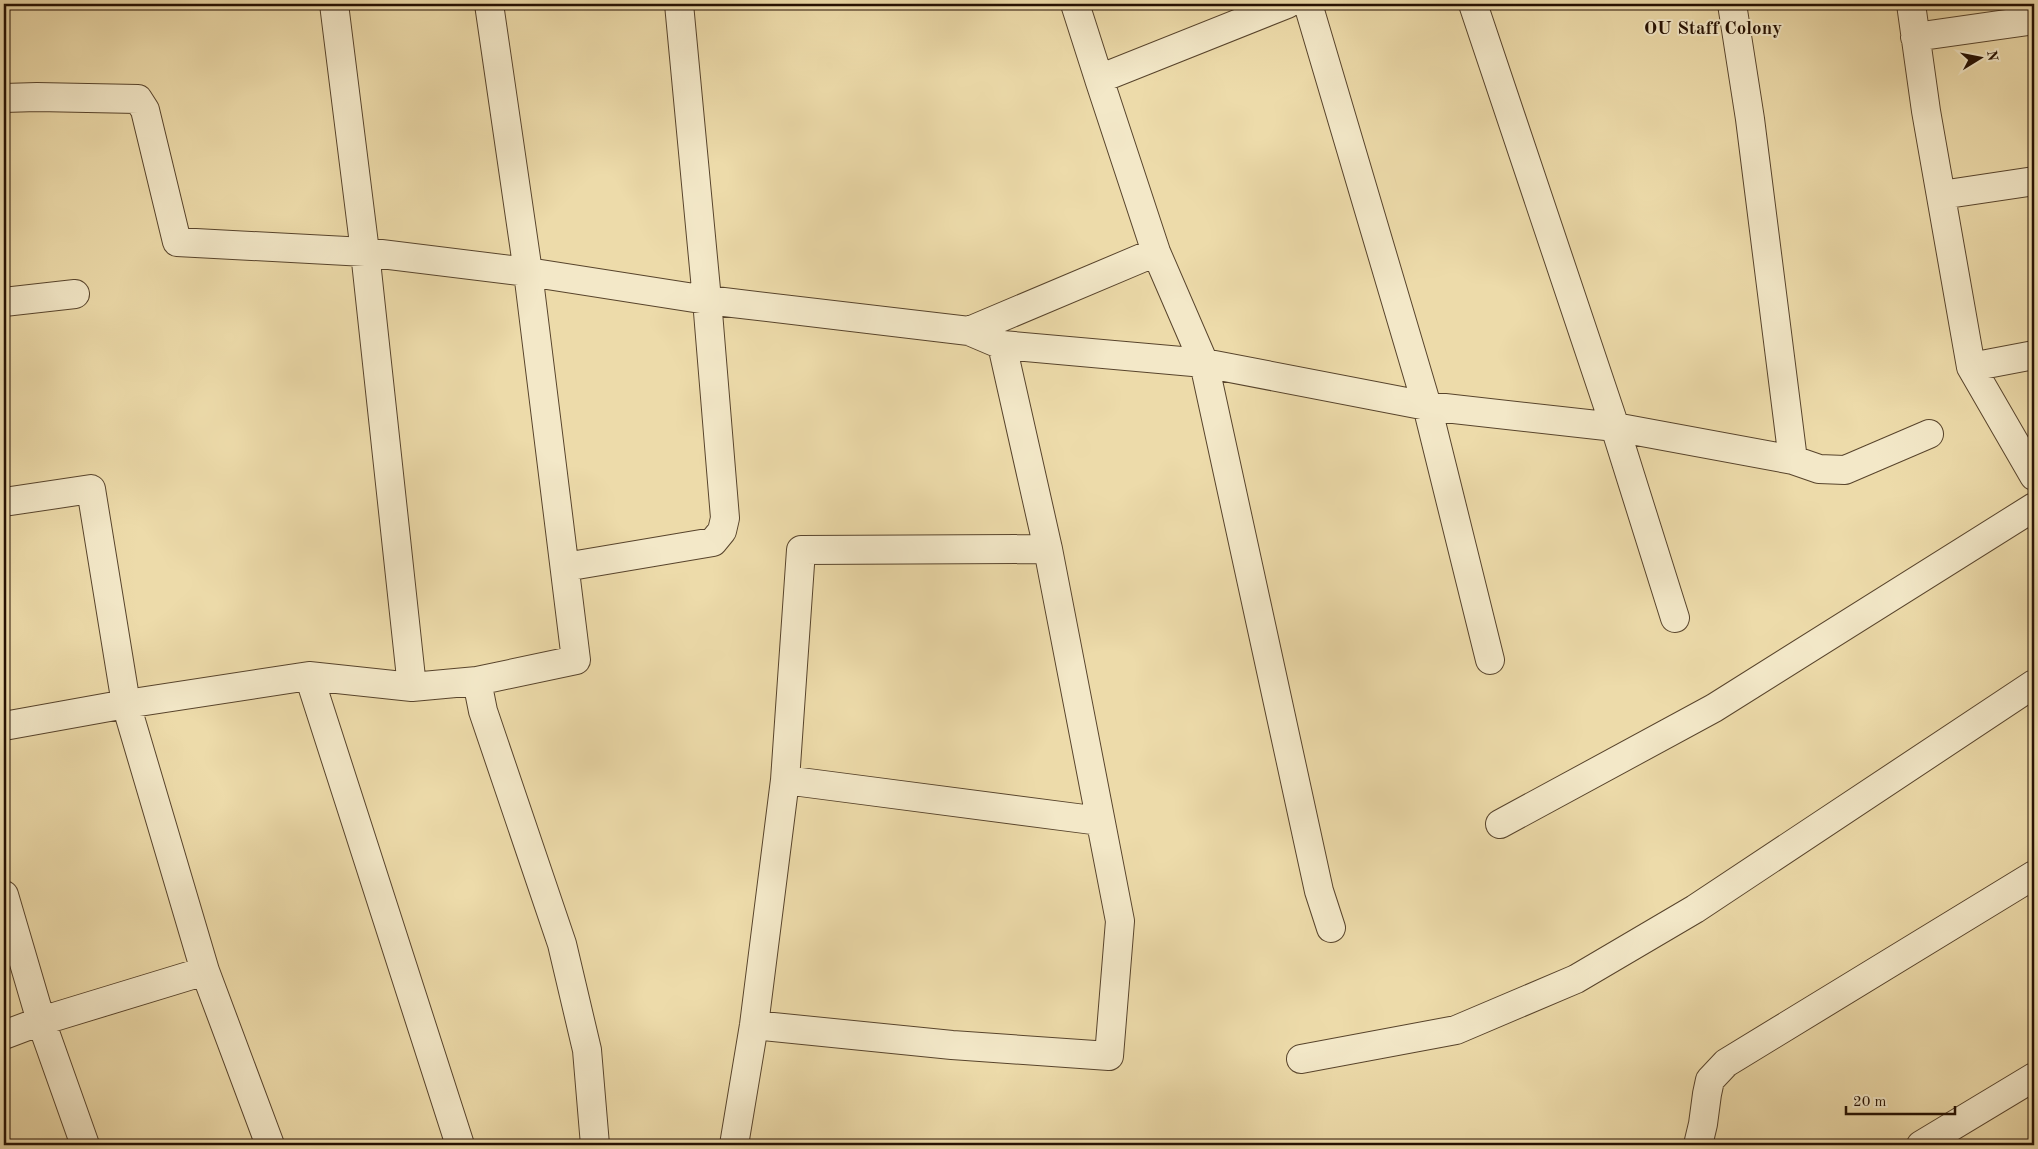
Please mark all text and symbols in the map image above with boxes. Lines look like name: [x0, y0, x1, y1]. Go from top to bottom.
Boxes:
district label: OU Staff Colony: [1644, 20, 1782, 39]
north arrow: [1956, 32, 2006, 82]
text: N: [1984, 49, 2000, 63]
scale bar: [1846, 1084, 1954, 1116]
text: 20 m: [1853, 1095, 1887, 1110]

